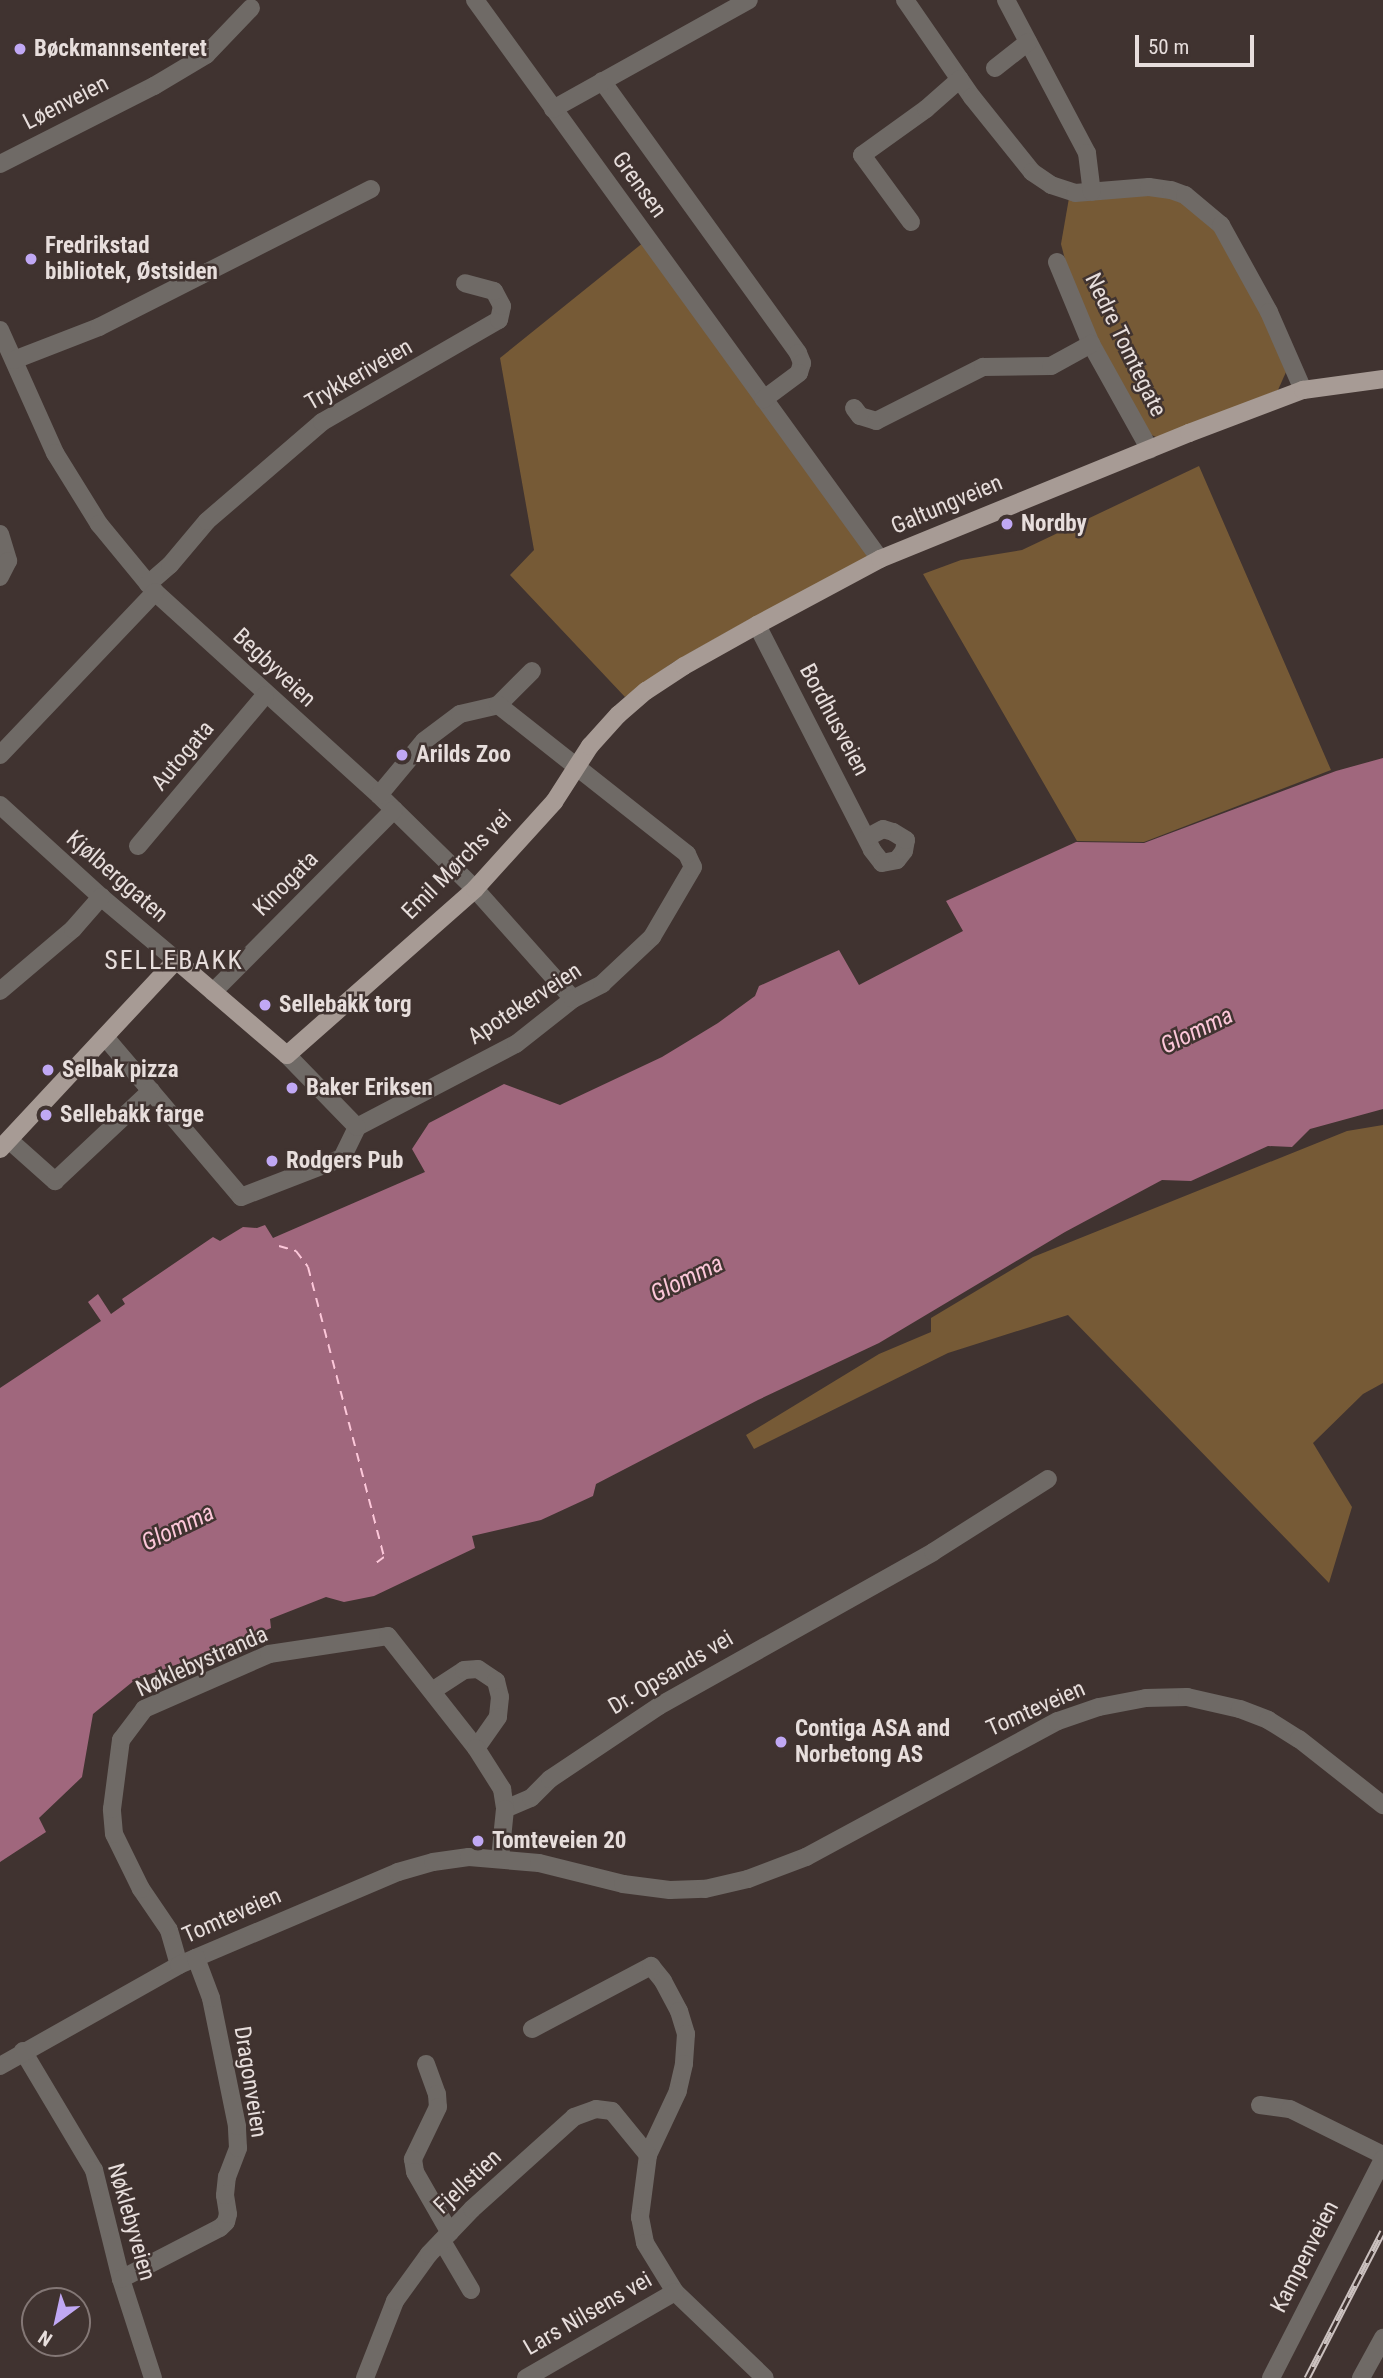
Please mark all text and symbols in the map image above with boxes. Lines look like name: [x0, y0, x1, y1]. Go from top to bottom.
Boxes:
scale bar: [1138, 21, 1257, 65]
place label: Bøckmannsenteret: [34, 35, 207, 63]
text: 50 m: [1148, 35, 1189, 59]
marker: Bøckmannsenteret: [12, 41, 28, 57]
street label: Løenveien: [19, 70, 113, 136]
street label: Grensen: [606, 147, 672, 223]
place label: Fredrikstad bibliotek, Østsiden: [45, 232, 218, 286]
marker: Fredrikstad bibliotek, Østsiden: [23, 251, 39, 267]
street label: Nedre Tomtegate: [1078, 269, 1172, 421]
street label: Trykkeriveien: [300, 333, 418, 417]
street label: Galtungveien: [887, 469, 1007, 541]
place label: Nordby: [1021, 510, 1087, 538]
marker: Nordby: [999, 516, 1015, 532]
street label: Begbyveien: [227, 623, 321, 713]
street label: Bordhusveien: [793, 659, 875, 781]
street label: Autogata: [146, 716, 220, 796]
place label: Arilds Zoo: [416, 741, 511, 769]
marker: Arilds Zoo: [394, 747, 410, 763]
street label: Emil Mørchs vei: [397, 805, 517, 925]
street label: Kjølberggaten: [60, 825, 174, 929]
street label: Kinogata: [248, 846, 324, 922]
district label: SELLEBAKK: [105, 945, 243, 977]
street label: Apotekerveien: [463, 957, 587, 1051]
place label: Sellebakk torg: [279, 991, 412, 1019]
marker: Sellebakk torg: [257, 997, 273, 1013]
water label: Glomma: [1156, 1001, 1238, 1061]
place label: Selbak pizza: [62, 1056, 179, 1084]
marker: Selbak pizza: [40, 1062, 56, 1078]
place label: Baker Eriksen: [306, 1074, 433, 1102]
marker: Baker Eriksen: [284, 1080, 300, 1096]
place label: Sellebakk farge: [60, 1101, 204, 1129]
marker: Sellebakk farge: [38, 1107, 54, 1123]
place label: Rodgers Pub: [286, 1147, 403, 1175]
marker: Rodgers Pub: [264, 1153, 280, 1169]
water label: Glomma: [646, 1249, 728, 1309]
water label: Glomma: [137, 1498, 219, 1558]
street label: Nøklebystranda: [132, 1621, 272, 1703]
street label: Dr. Opsands vei: [604, 1625, 738, 1721]
street label: Tomteveien: [983, 1675, 1089, 1743]
place label: Contiga ASA and Norbetong AS: [795, 1715, 950, 1769]
marker: Contiga ASA and Norbetong AS: [773, 1734, 789, 1750]
place label: Tomteveien 20: [492, 1827, 626, 1855]
marker: Tomteveien 20: [470, 1833, 486, 1849]
street label: Tomteveien: [179, 1882, 285, 1950]
street label: Dragonveien: [228, 2024, 272, 2140]
street label: Fjellstien: [429, 2144, 507, 2220]
street label: Nøklebyveien: [101, 2160, 161, 2284]
street label: Kampenveien: [1265, 2196, 1345, 2318]
street label: Lars Nilsens vei: [519, 2266, 657, 2362]
north arrow: [21, 2287, 91, 2357]
text: N: [34, 2326, 57, 2351]

